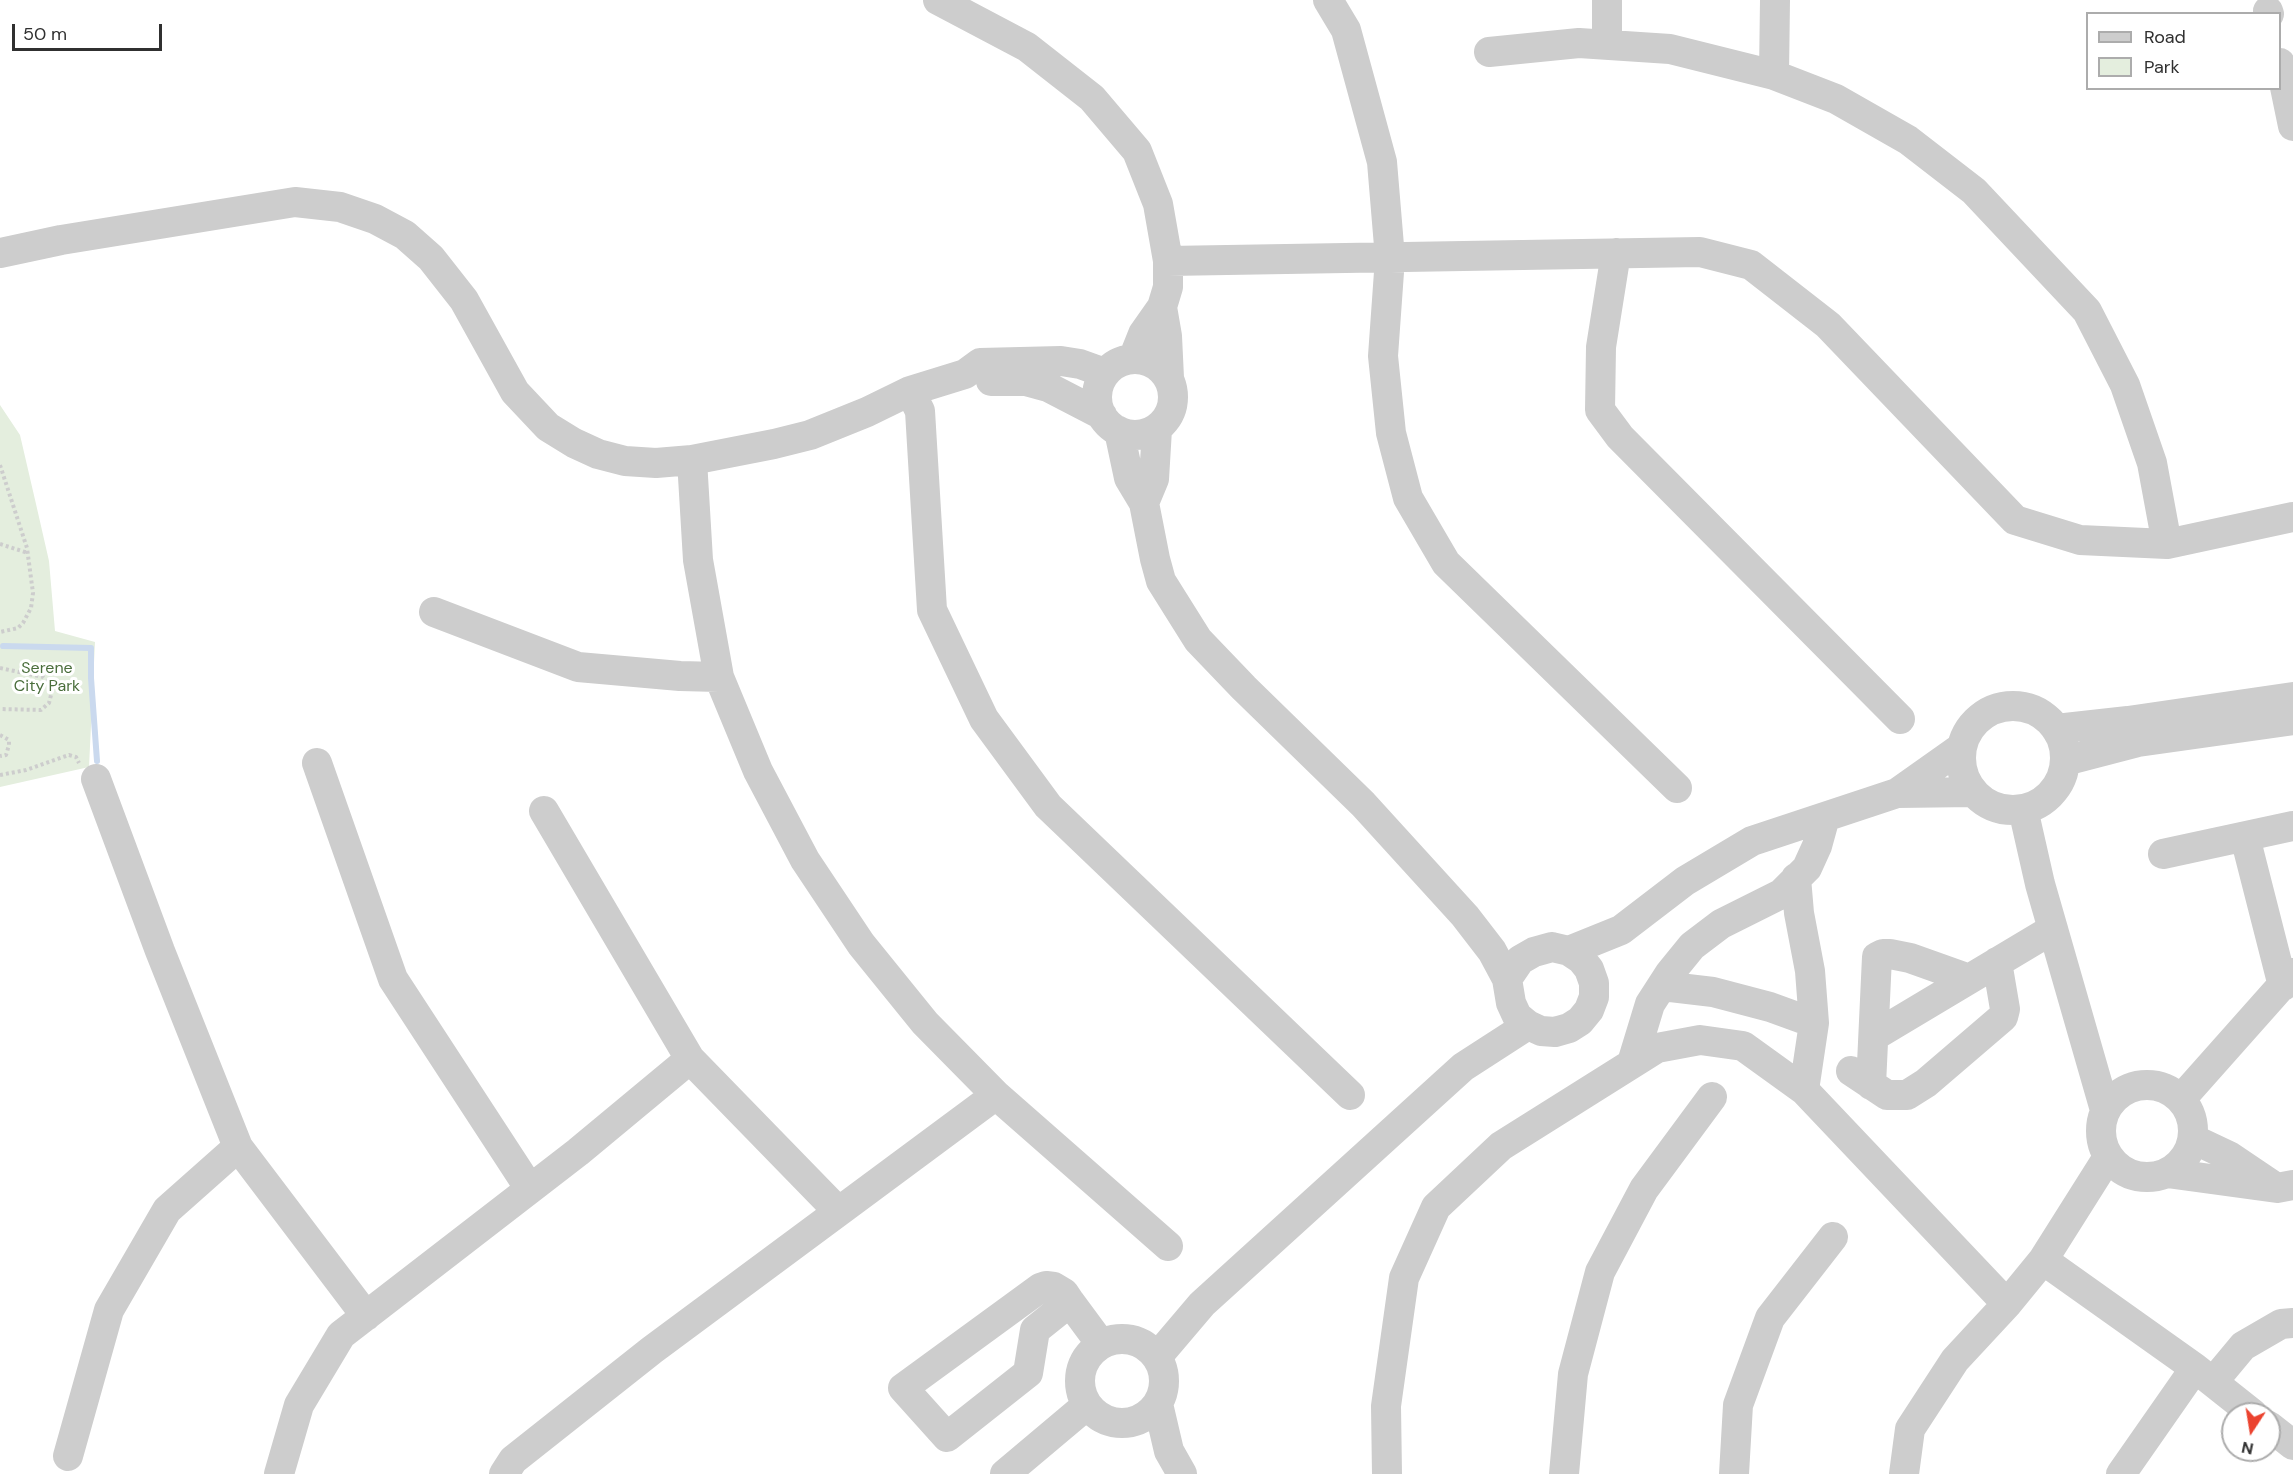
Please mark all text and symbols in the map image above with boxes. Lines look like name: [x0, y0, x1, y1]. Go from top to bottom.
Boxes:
scale bar: [15, 12, 165, 50]
legend: [2086, 12, 2281, 90]
text: 50 m: [23, 22, 67, 46]
text: Road: [2144, 25, 2186, 49]
text: Park: [2144, 55, 2180, 79]
park label: Serene City Park: [14, 659, 80, 697]
north arrow: [2221, 1402, 2281, 1462]
text: N: [2240, 1437, 2255, 1460]

